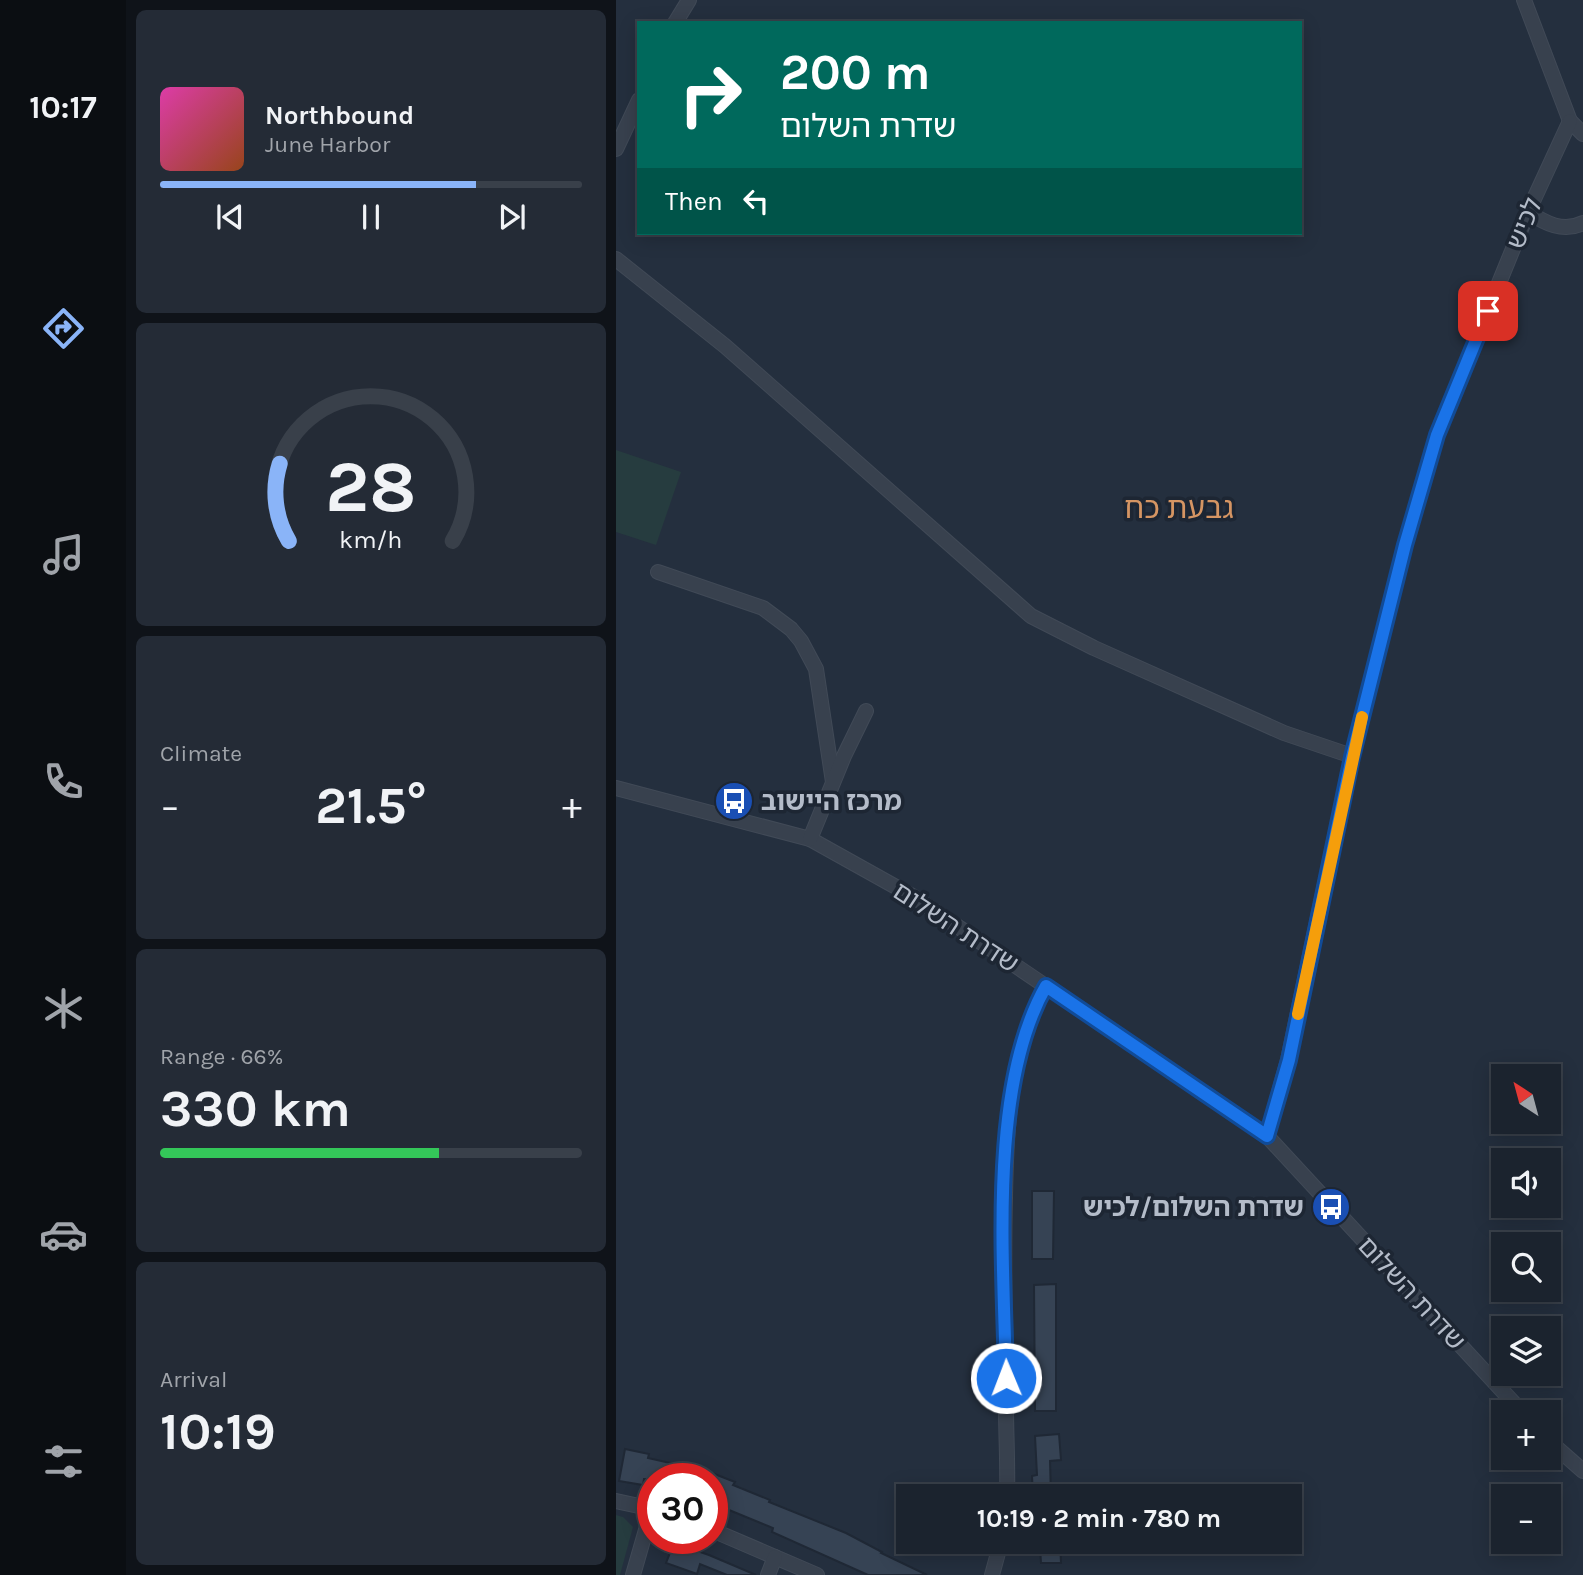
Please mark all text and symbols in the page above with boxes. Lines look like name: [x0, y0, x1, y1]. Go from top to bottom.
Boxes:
text: 200 m: [780, 44, 931, 101]
icon: right: [665, 49, 756, 140]
text: 10:17: [29, 89, 97, 126]
text: Northbound: [265, 100, 414, 131]
text: שדרת השלום: [780, 108, 956, 145]
text: June Harbor: [265, 131, 390, 158]
icon: left: [737, 182, 775, 220]
text: Then: [665, 186, 723, 217]
street label: לכיש: [1500, 193, 1549, 254]
icon: previous: [211, 198, 249, 236]
icon: pause: [352, 198, 390, 236]
icon: next: [493, 198, 531, 236]
pin: [1458, 281, 1518, 341]
icon: arrive: [1469, 292, 1507, 330]
icon: directions: [39, 304, 88, 353]
text: 28: [325, 444, 417, 529]
district label: גבעת כח: [1124, 490, 1234, 526]
text: km/h: [339, 524, 403, 553]
icon: music: [39, 530, 88, 579]
text: Climate: [160, 740, 242, 767]
icon: phone: [39, 757, 88, 806]
text: 21.5°: [315, 775, 427, 836]
bus stop icon: מרכז היישוב: [713, 780, 755, 822]
text: −: [160, 784, 180, 829]
text: +: [562, 784, 582, 829]
place label: מרכז היישוב: [761, 786, 902, 817]
street label: שדרת השלום: [887, 875, 1024, 979]
icon: climate: [39, 984, 88, 1033]
text: Range · 66%: [160, 1043, 283, 1070]
north arrow: [1491, 1064, 1561, 1134]
map controls: [1491, 1064, 1561, 1554]
text: 330 km: [160, 1078, 351, 1139]
button: sound: [1491, 1148, 1561, 1218]
bus stop icon: שדרת השלום/לכיש: [1310, 1186, 1352, 1228]
place label: שדרת השלום/לכיש: [1083, 1192, 1304, 1223]
icon: car: [39, 1210, 88, 1259]
street label: שדרת השלום: [1351, 1230, 1472, 1356]
button: search: [1491, 1232, 1561, 1302]
button: layers: [1491, 1316, 1561, 1386]
position arrow: [969, 1341, 1043, 1415]
text: Arrival: [160, 1366, 227, 1393]
button: +: [1491, 1400, 1561, 1470]
text: 10:19: [160, 1401, 276, 1462]
icon: filters: [39, 1437, 88, 1486]
speed limit sign: 30: [637, 1463, 728, 1554]
button: −: [1491, 1484, 1561, 1554]
text: 10:19 · 2 min · 780 m: [977, 1503, 1221, 1534]

